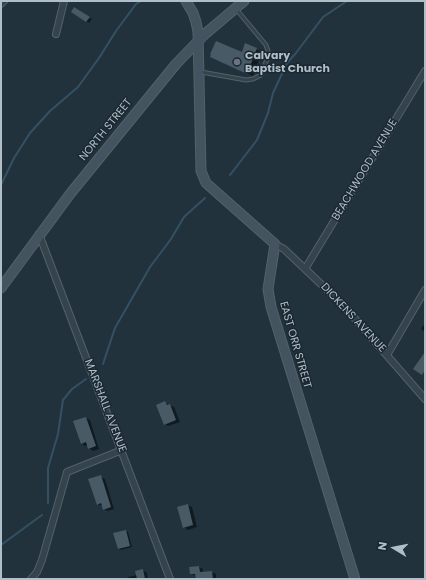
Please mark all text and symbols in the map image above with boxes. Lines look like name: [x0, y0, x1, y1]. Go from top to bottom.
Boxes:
place label: Calvary Baptist Church: [245, 49, 330, 75]
marker: Calvary Baptist Church: [232, 57, 242, 67]
street label: NORTH STREET: [77, 96, 135, 164]
street label: BEACHWOOD AVENUE: [329, 117, 401, 223]
street label: DICKENS AVENUE: [318, 281, 388, 355]
street label: EAST ORR STREET: [276, 300, 314, 390]
street label: MARSHALL AVENUE: [81, 358, 129, 454]
north arrow: [374, 528, 414, 568]
text: N: [374, 540, 391, 551]

